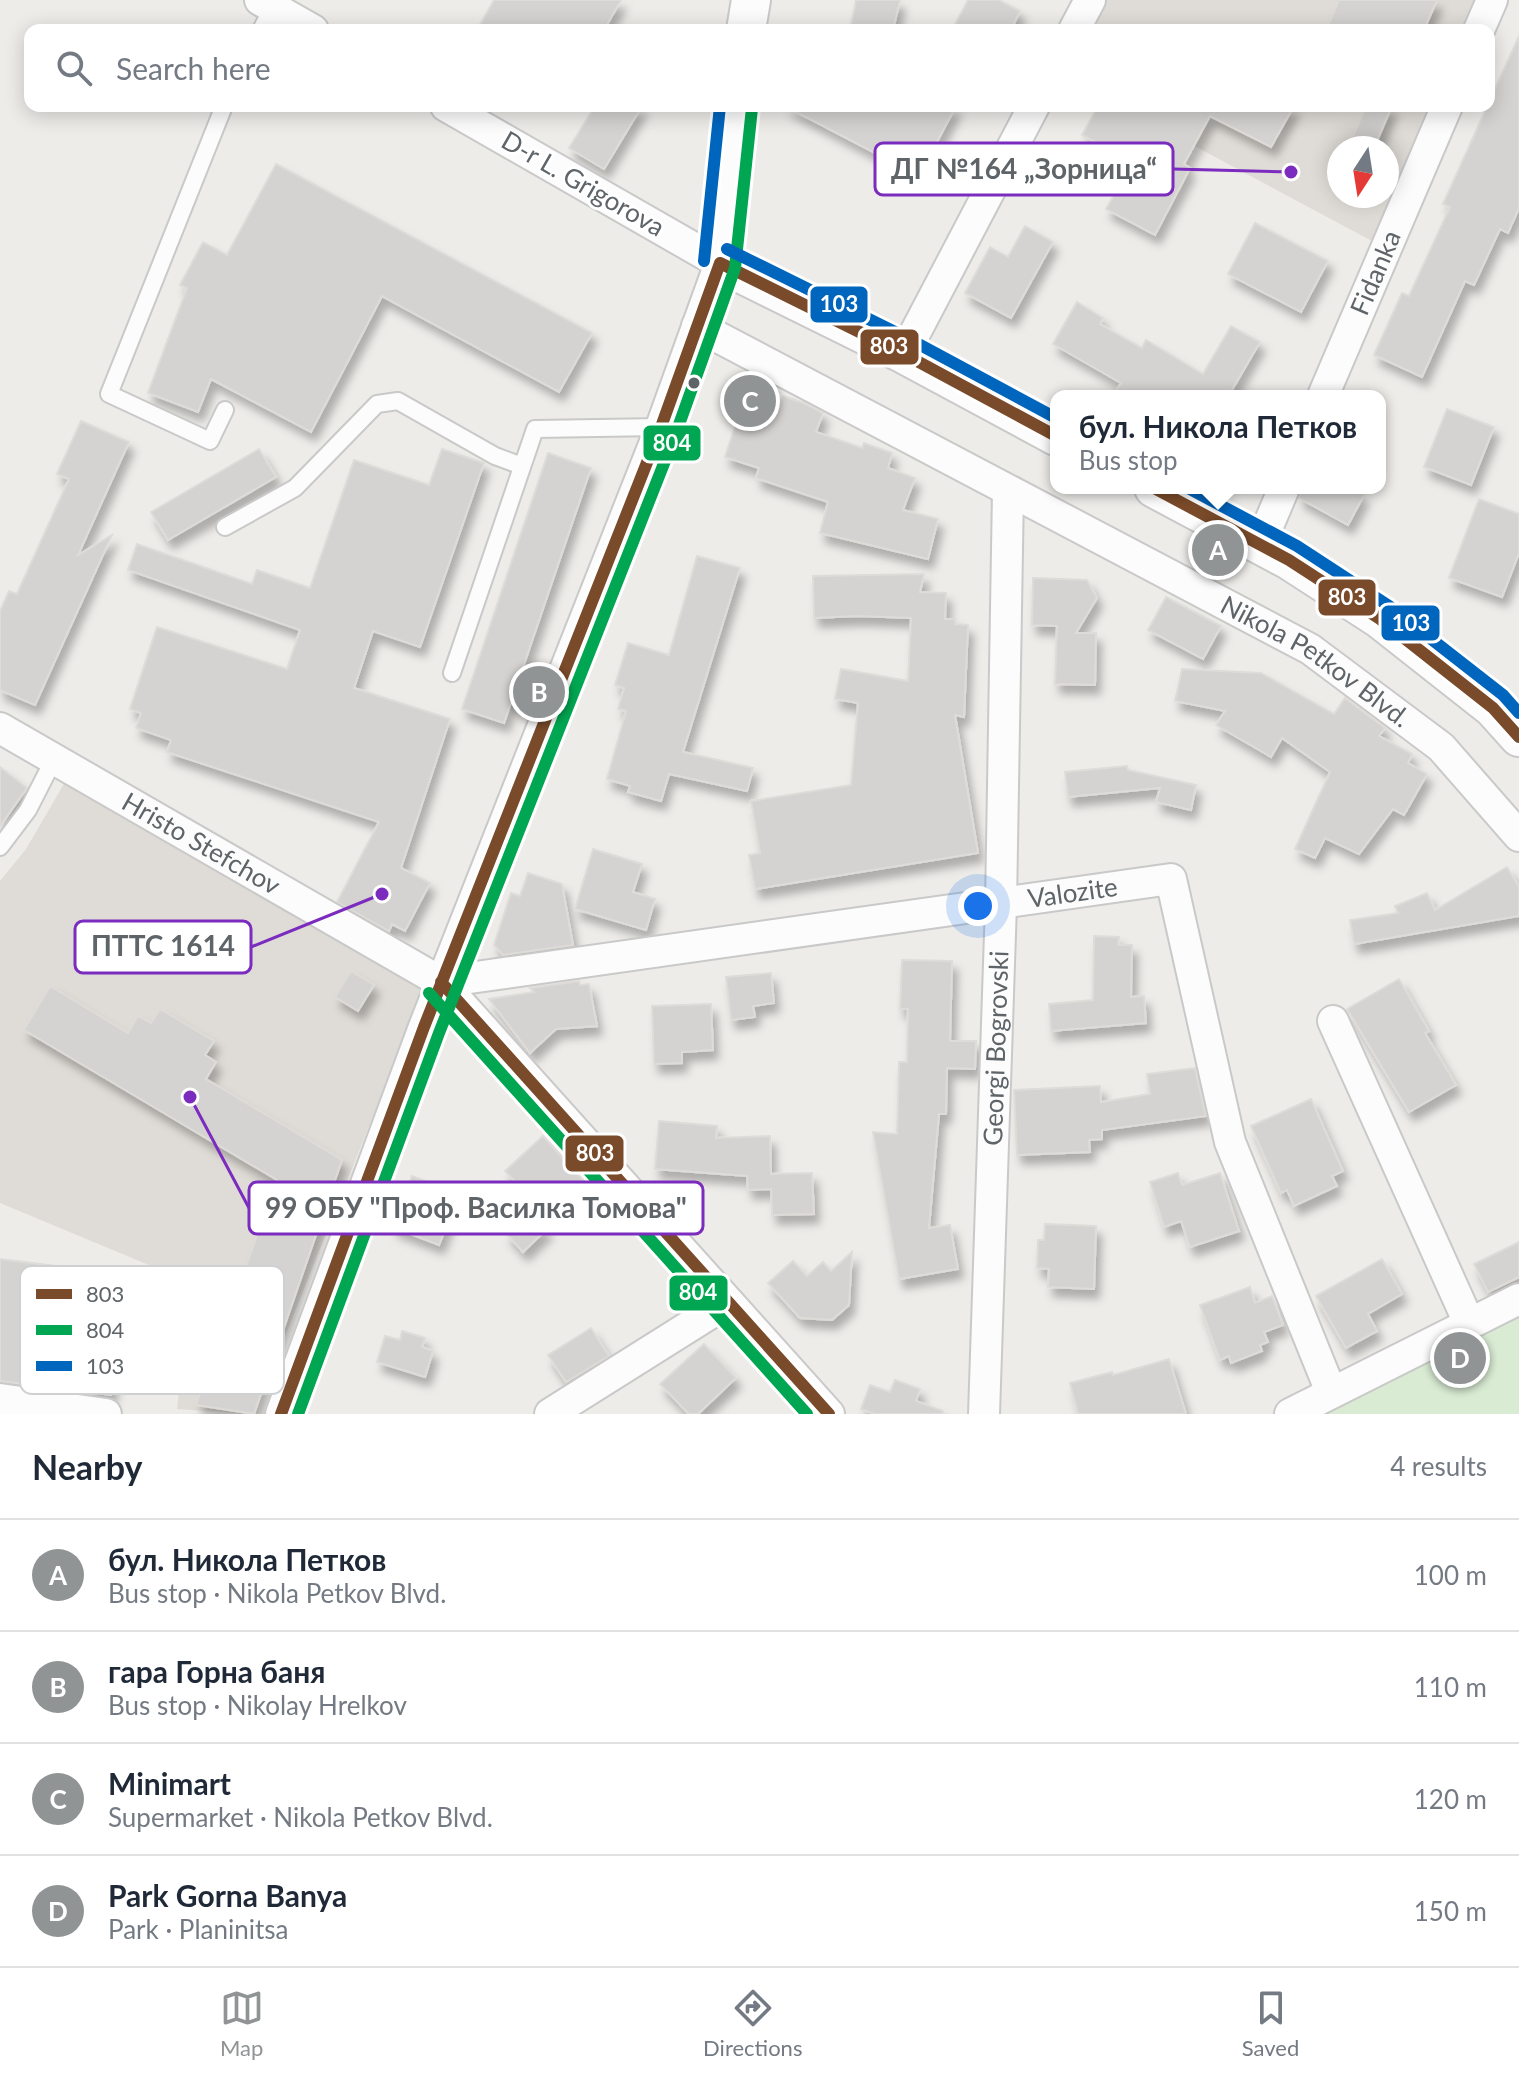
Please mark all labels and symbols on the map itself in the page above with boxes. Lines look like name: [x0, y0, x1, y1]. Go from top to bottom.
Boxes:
street label: D-r L. Grigorova: [496, 124, 671, 243]
north arrow: [1327, 136, 1399, 208]
callout: ДГ №164 „Зорница“: [875, 143, 1173, 195]
text: ДГ №164 „Зорница“: [891, 151, 1157, 185]
street label: Fidanka: [1343, 225, 1407, 320]
line badge: 103: [809, 285, 869, 324]
text: 103: [820, 290, 858, 317]
line badge: 803: [859, 328, 920, 366]
text: 803: [870, 332, 908, 359]
pin: C: [724, 371, 776, 431]
unlabelled marker: [686, 375, 702, 391]
line badge: 804: [642, 424, 702, 462]
text: 804: [653, 429, 691, 456]
pin: A: [1192, 520, 1244, 580]
line badge: 803: [1317, 578, 1377, 617]
text: 803: [1328, 583, 1366, 610]
street label: Nikola Petkov Blvd.: [1216, 588, 1417, 733]
line badge: 103: [1380, 604, 1441, 642]
text: 103: [1392, 609, 1430, 636]
pin: B: [513, 662, 565, 722]
street label: Hristo Stefchov: [117, 785, 287, 901]
street label: Valozite: [1026, 870, 1120, 914]
your location: [958, 886, 998, 926]
callout: ПТТС 1614: [75, 921, 251, 973]
text: ПТТС 1614: [91, 928, 235, 962]
street label: Georgi Bogrovski: [976, 950, 1014, 1146]
line badge: 803: [564, 1134, 625, 1173]
text: 803: [576, 1139, 614, 1166]
callout: 99 ОБУ "Проф. Василка Томова": [249, 1182, 703, 1234]
text: 99 ОБУ "Проф. Василка Томова": [265, 1190, 687, 1224]
legend: [20, 1266, 284, 1394]
line badge: 804: [668, 1274, 729, 1312]
text: 804: [679, 1278, 717, 1305]
text: 803: [86, 1280, 124, 1307]
text: 804: [86, 1316, 125, 1343]
pin: D: [1434, 1328, 1486, 1388]
text: 103: [86, 1352, 124, 1379]

